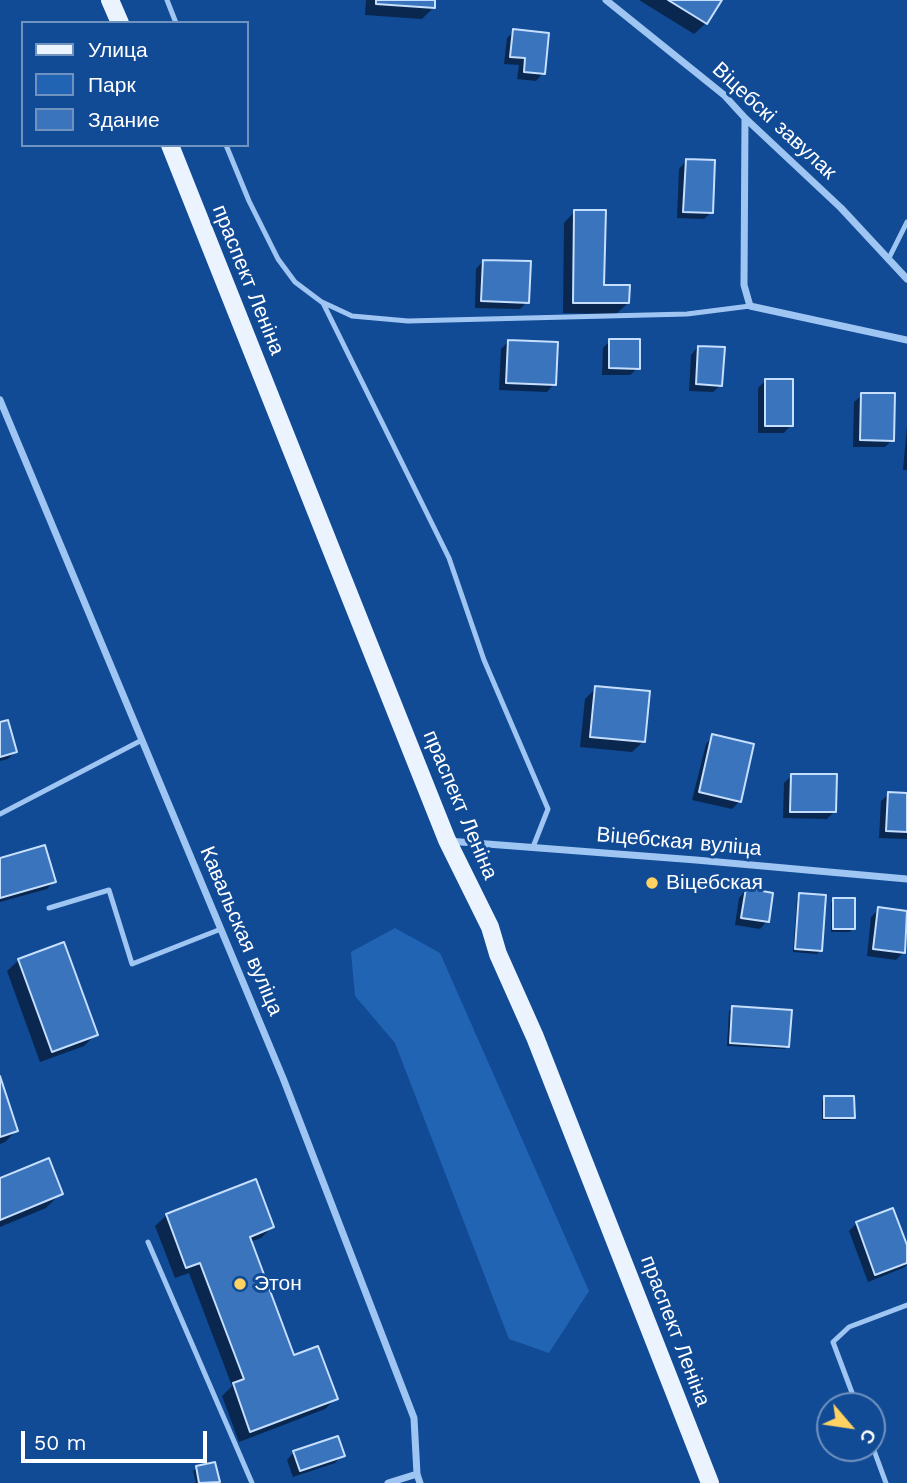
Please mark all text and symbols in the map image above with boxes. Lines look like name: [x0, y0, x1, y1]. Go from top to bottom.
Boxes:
legend: [21, 21, 248, 147]
text: Улица: [88, 37, 148, 62]
street label: Віцебскі завулак: [707, 57, 841, 185]
text: Парк: [88, 72, 136, 97]
text: Здание: [88, 107, 160, 132]
street label: праспект Леніна: [206, 201, 290, 359]
street label: праспект Леніна: [417, 727, 503, 883]
street label: Віцебская вуліца: [596, 822, 762, 862]
street label: Кавальская вуліца: [194, 843, 288, 1019]
place label: Віцебская: [666, 870, 763, 896]
marker: Віцебская: [644, 875, 660, 891]
street label: праспект Леніна: [635, 1252, 715, 1410]
place label: Этон: [254, 1271, 302, 1297]
marker: Этон: [232, 1276, 248, 1292]
north arrow: [816, 1392, 886, 1462]
scale bar: [24, 1416, 210, 1460]
text: С: [855, 1425, 881, 1448]
text: 50 m: [34, 1430, 86, 1455]

